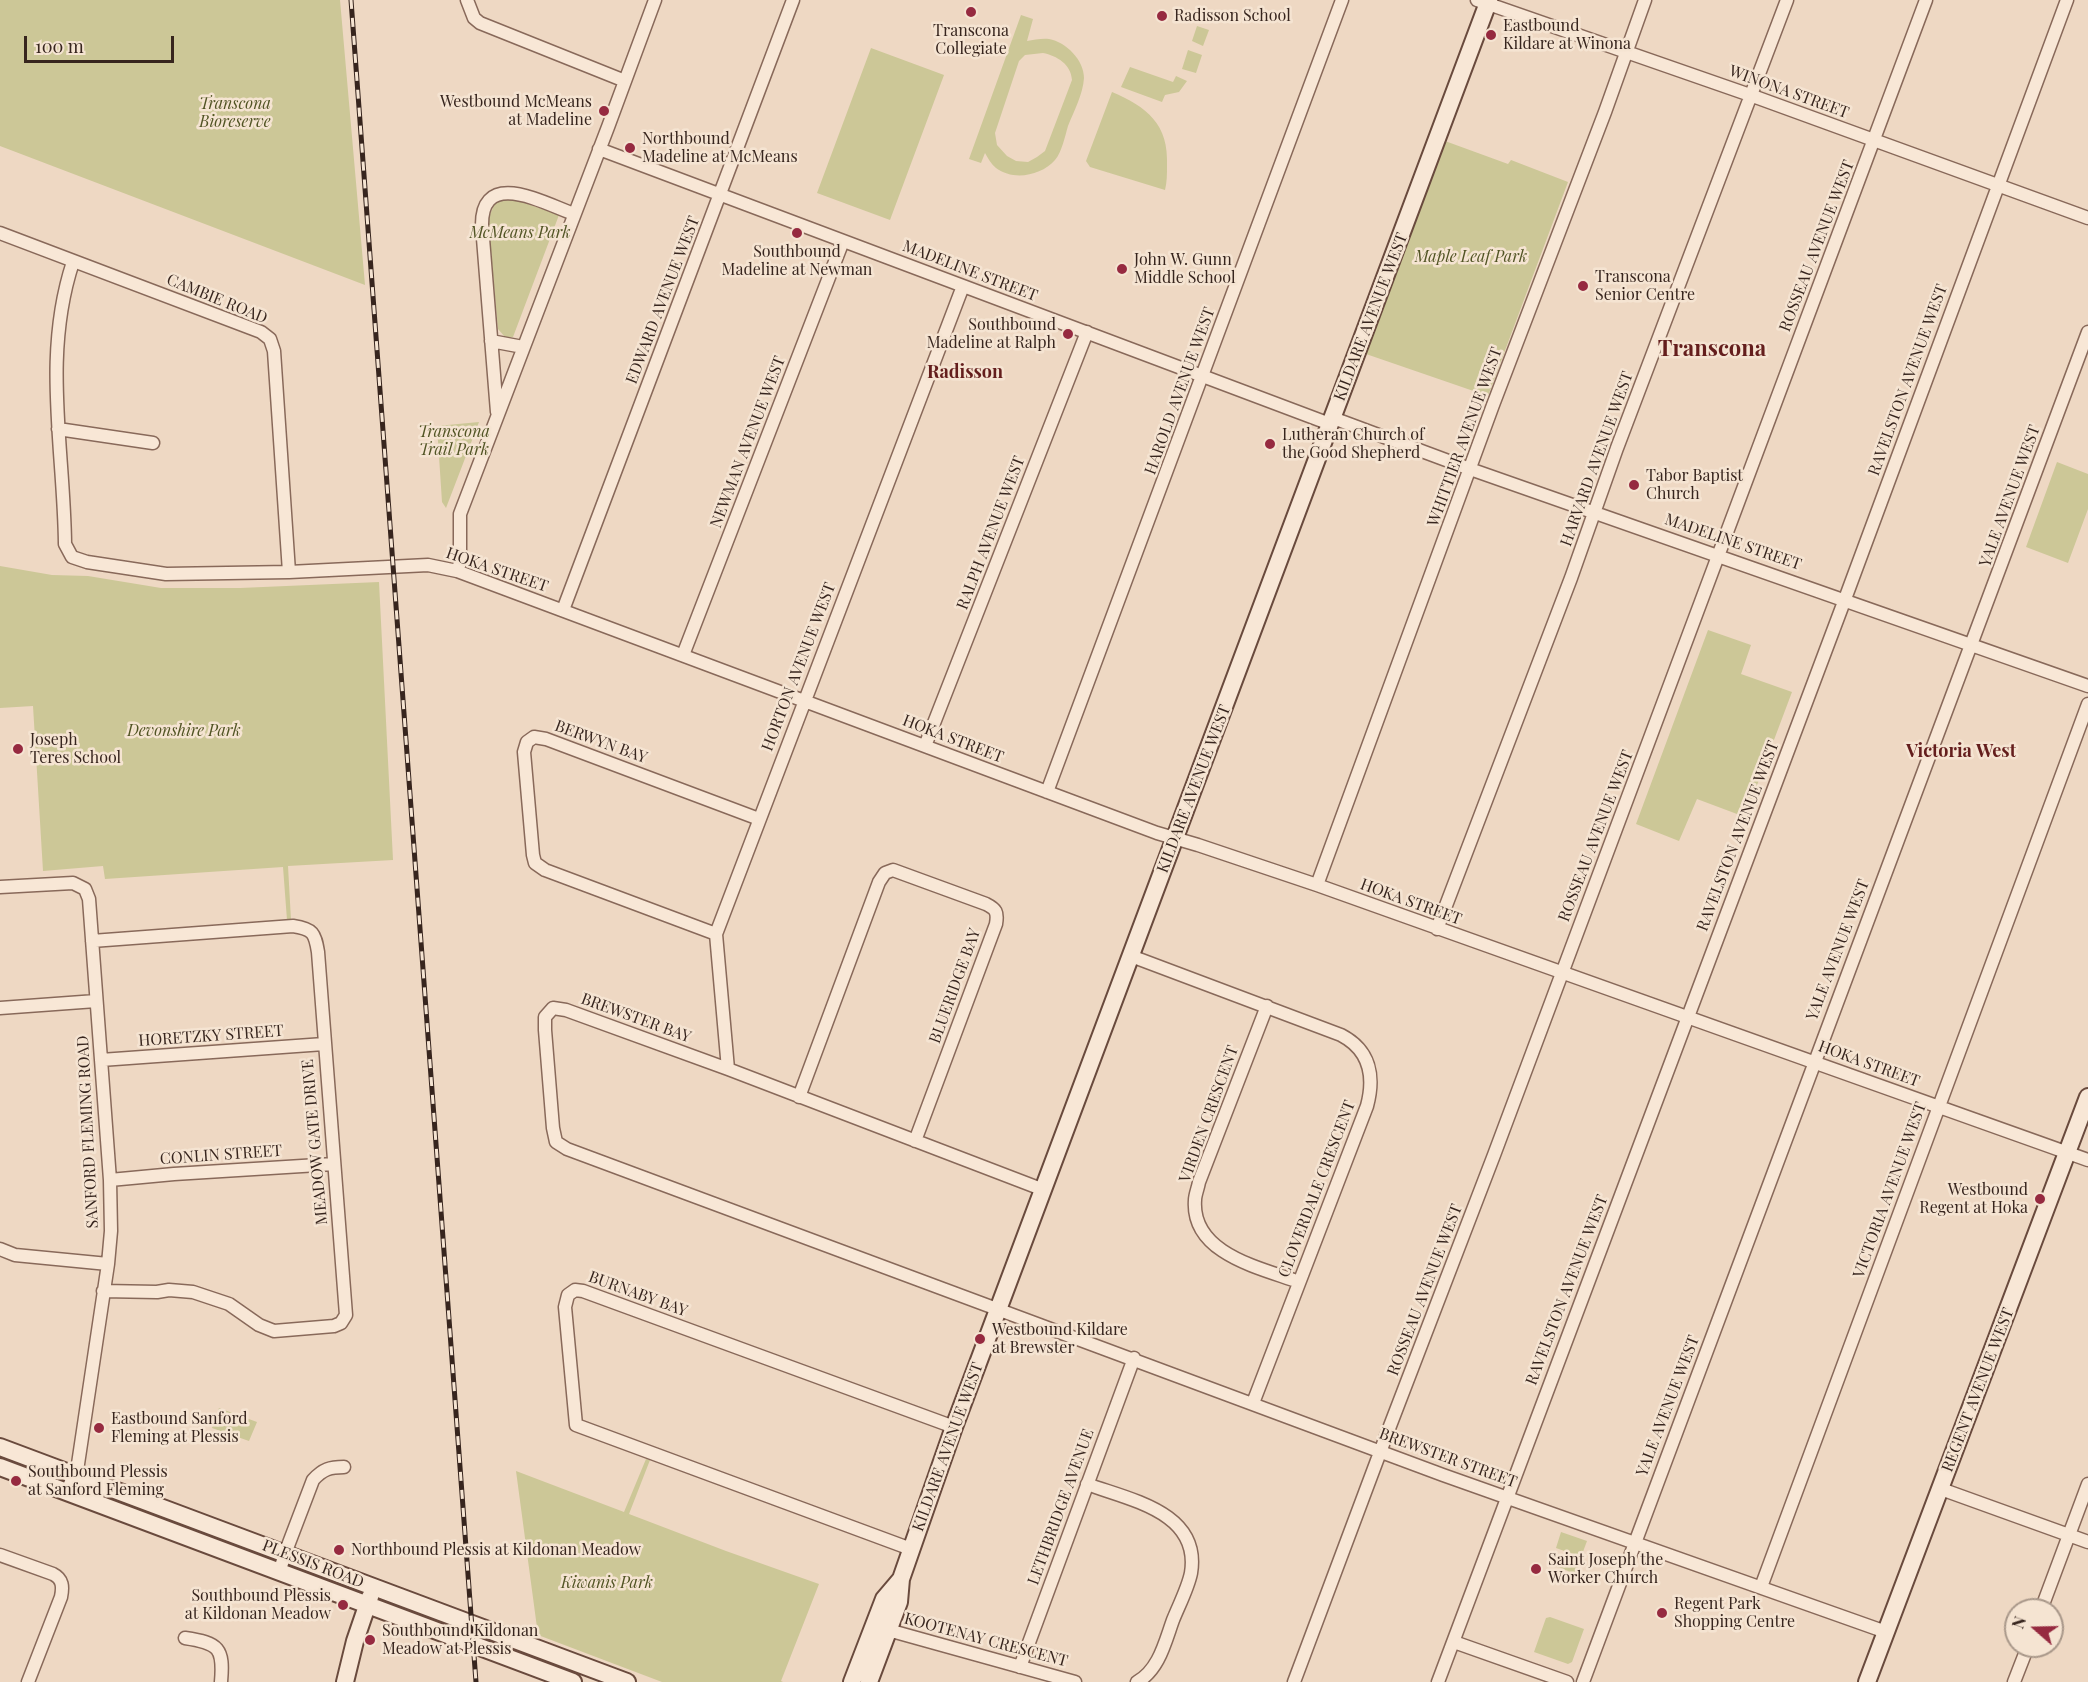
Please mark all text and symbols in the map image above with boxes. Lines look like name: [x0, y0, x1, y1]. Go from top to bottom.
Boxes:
marker: Transcona Collegiate: [964, 5, 978, 19]
place label: Radisson School: [1174, 6, 1291, 26]
marker: Radisson School: [1155, 9, 1169, 23]
place label: Eastbound Kildare at Winona: [1503, 16, 1631, 54]
place label: Transcona Collegiate: [933, 21, 1009, 59]
scale bar: [27, 24, 177, 62]
marker: Eastbound Kildare at Winona: [1484, 28, 1498, 42]
text: 100 m: [35, 34, 84, 58]
street label: WINONA STREET: [1726, 61, 1852, 123]
place label: Westbound McMeans at Madeline: [440, 92, 592, 130]
park label: Transcona Bioreserve: [199, 94, 271, 132]
marker: Westbound McMeans at Madeline: [597, 104, 611, 118]
place label: Northbound Madeline at McMeans: [642, 129, 798, 167]
marker: Northbound Madeline at McMeans: [623, 141, 637, 155]
street label: ROSSEAU AVENUE WEST: [1775, 158, 1859, 334]
street label: EDWARD AVENUE WEST: [622, 213, 704, 387]
park label: McMeans Park: [469, 223, 571, 243]
marker: Southbound Madeline at Newman: [790, 226, 804, 240]
street label: KILDARE AVENUE WEST: [1330, 230, 1412, 404]
street label: MADELINE STREET: [900, 236, 1040, 306]
place label: Southbound Madeline at Newman: [722, 242, 872, 280]
park label: Maple Leaf Park: [1415, 247, 1527, 267]
place label: John W. Gunn Middle School: [1134, 250, 1235, 288]
marker: John W. Gunn Middle School: [1115, 262, 1129, 276]
place label: Transcona Senior Centre: [1595, 267, 1695, 305]
street label: CAMBIE ROAD: [164, 270, 270, 328]
marker: Transcona Senior Centre: [1576, 279, 1590, 293]
street label: RAVELSTON AVENUE WEST: [1864, 282, 1952, 478]
street label: HAROLD AVENUE WEST: [1141, 305, 1219, 477]
place label: Southbound Madeline at Ralph: [927, 315, 1056, 353]
marker: Southbound Madeline at Ralph: [1061, 327, 1075, 341]
district label: Transcona: [1658, 336, 1766, 362]
street label: WHITTIER AVENUE WEST: [1424, 345, 1506, 529]
street label: NEWMAN AVENUE WEST: [706, 353, 790, 531]
district label: Radisson: [927, 361, 1003, 383]
street label: HARVARD AVENUE WEST: [1556, 369, 1638, 549]
park label: Transcona Trail Park: [418, 422, 490, 460]
street label: YALE AVENUE WEST: [1975, 423, 2045, 569]
place label: Lutheran Church of the Good Shepherd: [1282, 425, 1424, 463]
marker: Lutheran Church of the Good Shepherd: [1263, 437, 1277, 451]
street label: RALPH AVENUE WEST: [953, 454, 1029, 612]
place label: Tabor Baptist Church: [1646, 466, 1743, 504]
marker: Tabor Baptist Church: [1627, 478, 1641, 492]
street label: MADELINE STREET: [1662, 510, 1804, 574]
street label: HOKA STREET: [443, 544, 551, 596]
street label: HORTON AVENUE WEST: [758, 580, 840, 754]
street label: KILDARE AVENUE WEST: [1153, 702, 1235, 876]
street label: HOKA STREET: [900, 711, 1006, 767]
street label: BERWYN BAY: [552, 716, 650, 768]
park label: Devonshire Park: [127, 721, 241, 741]
place label: Joseph Teres School: [30, 730, 121, 768]
street label: RAVELSTON AVENUE WEST: [1693, 738, 1783, 934]
district label: Victoria West: [1906, 740, 2016, 762]
marker: Joseph Teres School: [11, 742, 25, 756]
street label: ROSSEAU AVENUE WEST: [1554, 748, 1638, 924]
street label: HOKA STREET: [1358, 875, 1464, 929]
street label: YALE AVENUE WEST: [1802, 877, 1874, 1023]
street label: BLUERIDGE BAY: [925, 926, 985, 1046]
street label: BREWSTER BAY: [578, 989, 694, 1047]
street label: HORETZKY STREET: [138, 1021, 284, 1051]
street label: SANFORD FLEMING ROAD: [73, 1035, 103, 1229]
street label: HOKA STREET: [1816, 1037, 1922, 1091]
street label: VIRDEN CRESCENT: [1175, 1043, 1243, 1185]
street label: MEADOW GATE DRIVE: [298, 1058, 332, 1226]
street label: CLOVERDALE CRESCENT: [1274, 1098, 1360, 1280]
street label: VICTORIA AVENUE WEST: [1849, 1099, 1931, 1281]
street label: CONLIN STREET: [159, 1141, 283, 1169]
place label: Westbound Regent at Hoka: [1919, 1180, 2028, 1218]
street label: RAVELSTON AVENUE WEST: [1522, 1192, 1612, 1388]
marker: Westbound Regent at Hoka: [2033, 1192, 2047, 1206]
street label: ROSSEAU AVENUE WEST: [1383, 1202, 1467, 1378]
street label: BURNABY BAY: [586, 1267, 690, 1321]
street label: REGENT AVENUE WEST: [1938, 1305, 2018, 1475]
place label: Westbound Kildare at Brewster: [992, 1320, 1128, 1358]
marker: Westbound Kildare at Brewster: [973, 1332, 987, 1346]
street label: YALE AVENUE WEST: [1632, 1333, 1704, 1479]
street label: KILDARE AVENUE WEST: [908, 1360, 988, 1534]
place label: Eastbound Sanford Fleming at Plessis: [111, 1409, 247, 1447]
marker: Eastbound Sanford Fleming at Plessis: [92, 1421, 106, 1435]
street label: BREWSTER STREET: [1376, 1424, 1520, 1492]
street label: LETHBRIDGE AVENUE: [1024, 1426, 1098, 1588]
place label: Southbound Plessis at Sanford Fleming: [28, 1462, 168, 1500]
marker: Southbound Plessis at Sanford Fleming: [9, 1474, 23, 1488]
street label: PLESSIS ROAD: [260, 1536, 366, 1592]
place label: Northbound Plessis at Kildonan Meadow: [351, 1540, 641, 1560]
marker: Northbound Plessis at Kildonan Meadow: [332, 1543, 346, 1557]
place label: Saint Joseph the Worker Church: [1548, 1550, 1663, 1588]
marker: Saint Joseph the Worker Church: [1529, 1562, 1543, 1576]
park label: Kiwanis Park: [561, 1573, 653, 1593]
place label: Southbound Plessis at Kildonan Meadow: [185, 1586, 331, 1624]
place label: Regent Park Shopping Centre: [1674, 1594, 1795, 1632]
marker: Southbound Plessis at Kildonan Meadow: [336, 1598, 350, 1612]
north arrow: [2004, 1598, 2064, 1658]
marker: Regent Park Shopping Centre: [1655, 1606, 1669, 1620]
street label: KOOTENAY CRESCENT: [902, 1609, 1070, 1671]
text: N: [2007, 1613, 2030, 1631]
place label: Southbound Kildonan Meadow at Plessis: [382, 1621, 538, 1659]
marker: Southbound Kildonan Meadow at Plessis: [363, 1633, 377, 1647]

